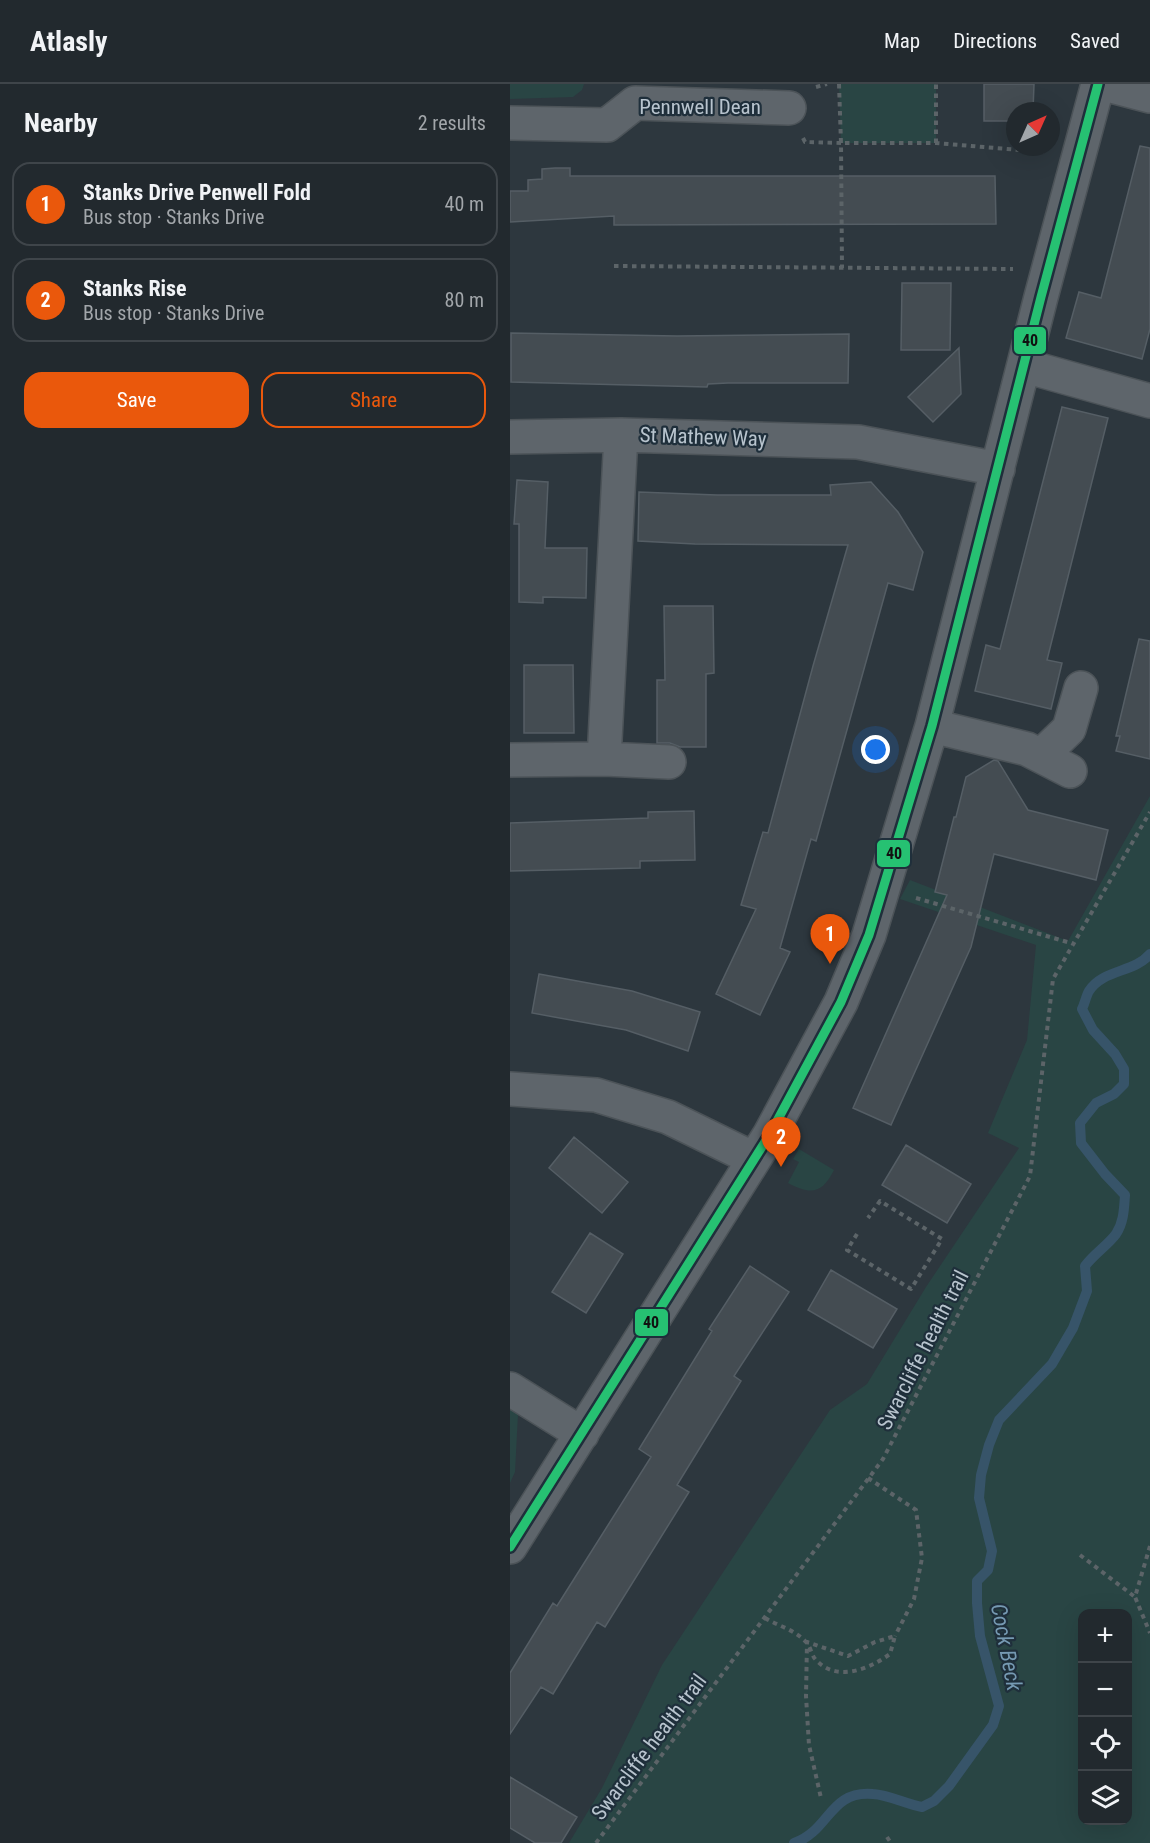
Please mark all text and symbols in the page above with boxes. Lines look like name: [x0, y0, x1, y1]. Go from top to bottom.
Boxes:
text: Atlasly: [30, 25, 108, 58]
text: Map: [884, 29, 920, 53]
text: Directions: [953, 29, 1037, 53]
text: Saved: [1070, 29, 1120, 53]
street label: Pennwell Dean: [639, 95, 761, 119]
north arrow: [1006, 102, 1060, 156]
text: Nearby: [24, 108, 98, 138]
text: 2 results: [418, 111, 486, 135]
text: Stanks Drive Penwell Fold: [83, 180, 311, 205]
text: 1: [40, 192, 51, 216]
text: 40 m: [445, 192, 484, 216]
text: Bus stop · Stanks Drive: [83, 205, 264, 229]
text: Stanks Rise: [83, 276, 187, 301]
text: 2: [40, 288, 51, 312]
text: 80 m: [445, 288, 484, 312]
text: Bus stop · Stanks Drive: [83, 301, 264, 325]
line badge: 40: [1013, 326, 1047, 355]
text: 40: [1022, 331, 1038, 350]
button: Save: [24, 372, 249, 428]
button: Share: [261, 372, 486, 428]
street label: St Mathew Way: [639, 423, 767, 451]
your location: [861, 735, 890, 764]
line badge: 40: [876, 839, 911, 868]
text: 40: [886, 844, 902, 863]
pin: 1: [810, 914, 850, 964]
pin: 2: [762, 1118, 800, 1167]
street label: Swarcliffe health trail: [872, 1266, 974, 1434]
line badge: 40: [634, 1308, 669, 1337]
text: 40: [643, 1313, 659, 1332]
water label: Cock Beck: [986, 1601, 1027, 1693]
map controls: [1078, 1609, 1132, 1825]
button: +: [1078, 1609, 1132, 1663]
button: −: [1078, 1663, 1132, 1717]
street label: Swarcliffe health trail: [587, 1670, 711, 1824]
button: locate: [1078, 1717, 1132, 1771]
button: layers: [1078, 1771, 1132, 1825]

